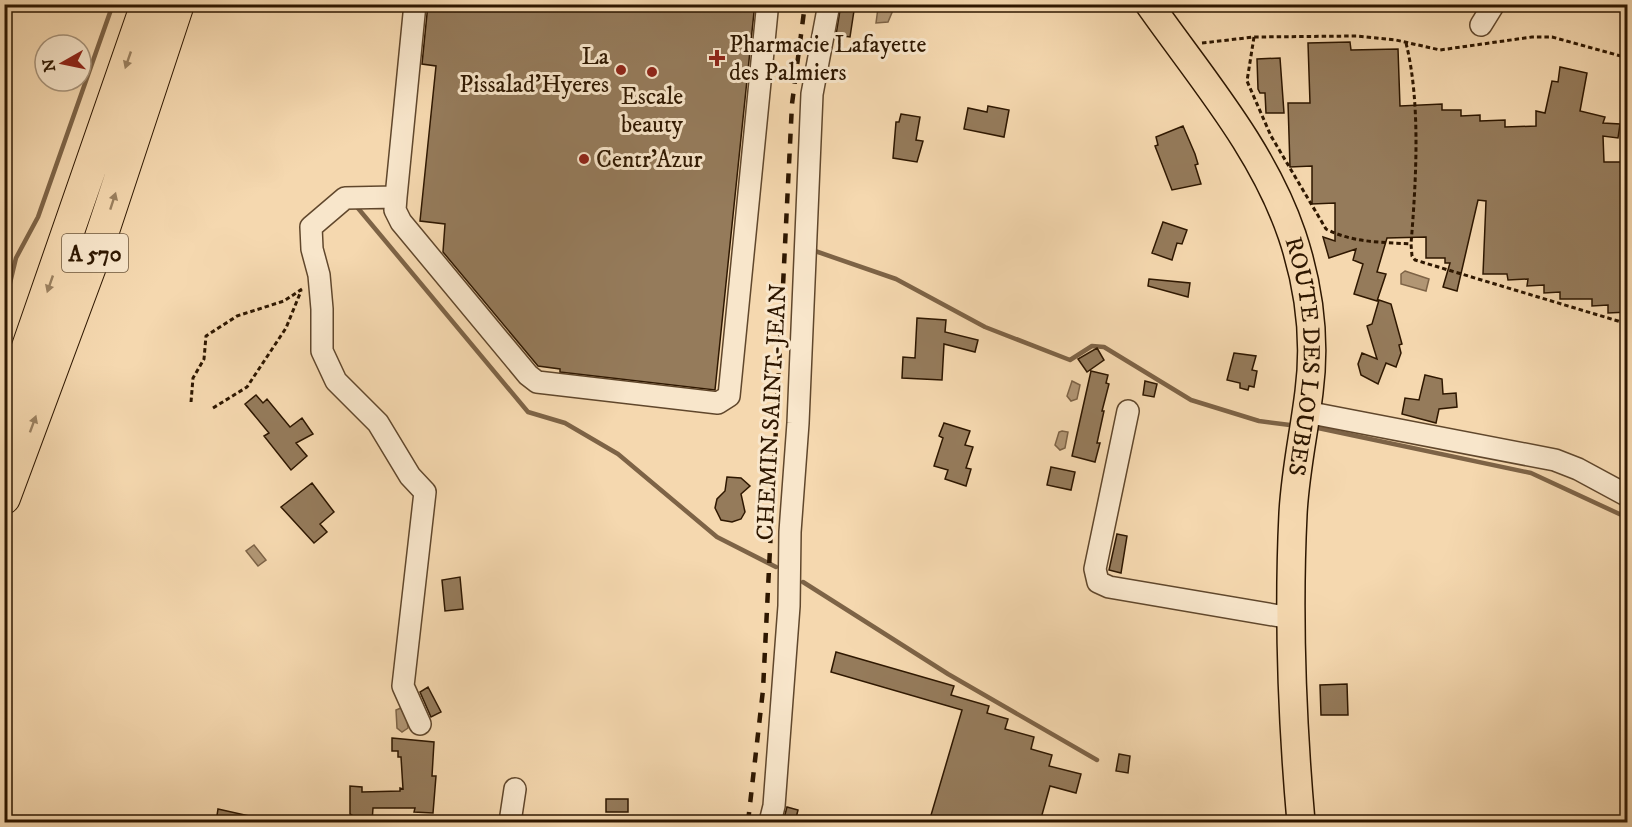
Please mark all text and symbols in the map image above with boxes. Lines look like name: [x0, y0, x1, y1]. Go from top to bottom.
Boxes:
place label: Pharmacie Lafayette des Palmiers: [729, 30, 926, 88]
north arrow: [33, 33, 93, 93]
place label: La Pissalad'Hyeres: [459, 42, 610, 100]
one-way arrow: [123, 51, 132, 69]
marker: Pharmacie Lafayette des Palmiers: [710, 51, 724, 65]
text: N: [38, 57, 60, 73]
marker: La Pissalad'Hyeres: [614, 63, 628, 77]
marker: Escale beauty: [645, 65, 659, 79]
place label: Escale beauty: [621, 82, 684, 140]
place label: Centr'Azur: [596, 145, 703, 175]
marker: Centr'Azur: [577, 152, 591, 166]
one-way arrow: [109, 192, 118, 210]
street label: ROUTE DES LOUBES: [1278, 233, 1326, 478]
road number: A 570: [62, 234, 128, 272]
one-way arrow: [45, 275, 55, 293]
street label: CHEMIN SAINT-JEAN: [750, 283, 794, 541]
one-way arrow: [28, 415, 38, 433]

